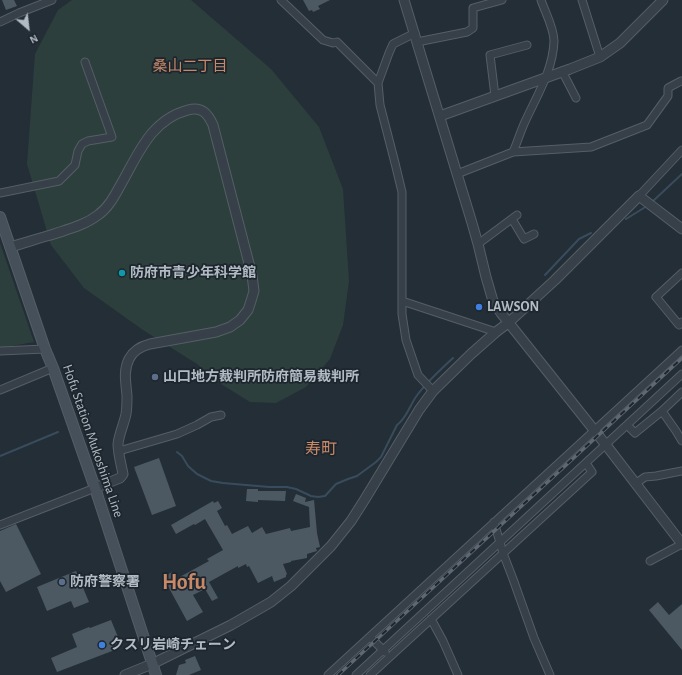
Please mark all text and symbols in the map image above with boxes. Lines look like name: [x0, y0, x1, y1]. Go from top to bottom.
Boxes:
north arrow: [8, 8, 48, 48]
text: N: [28, 32, 40, 46]
district label: 桑山二丁目: [153, 57, 227, 75]
place label: 防府市青少年科学館: [130, 265, 256, 281]
marker: 防府市青少年科学館: [117, 268, 127, 278]
place label: LAWSON: [487, 299, 539, 315]
marker: LAWSON: [474, 302, 484, 312]
street label: Hofu Station Mukoshima Line: [59, 362, 127, 520]
place label: 山口地方裁判所防府簡易裁判所: [163, 369, 359, 385]
marker: 山口地方裁判所防府簡易裁判所: [150, 372, 160, 382]
district label: 寿町: [305, 439, 337, 459]
district label: Hofu: [162, 569, 206, 595]
place label: 防府警察署: [70, 574, 140, 590]
marker: 防府警察署: [57, 577, 67, 587]
place label: クスリ岩崎チェーン: [110, 637, 236, 653]
marker: クスリ岩崎チェーン: [97, 640, 107, 650]

